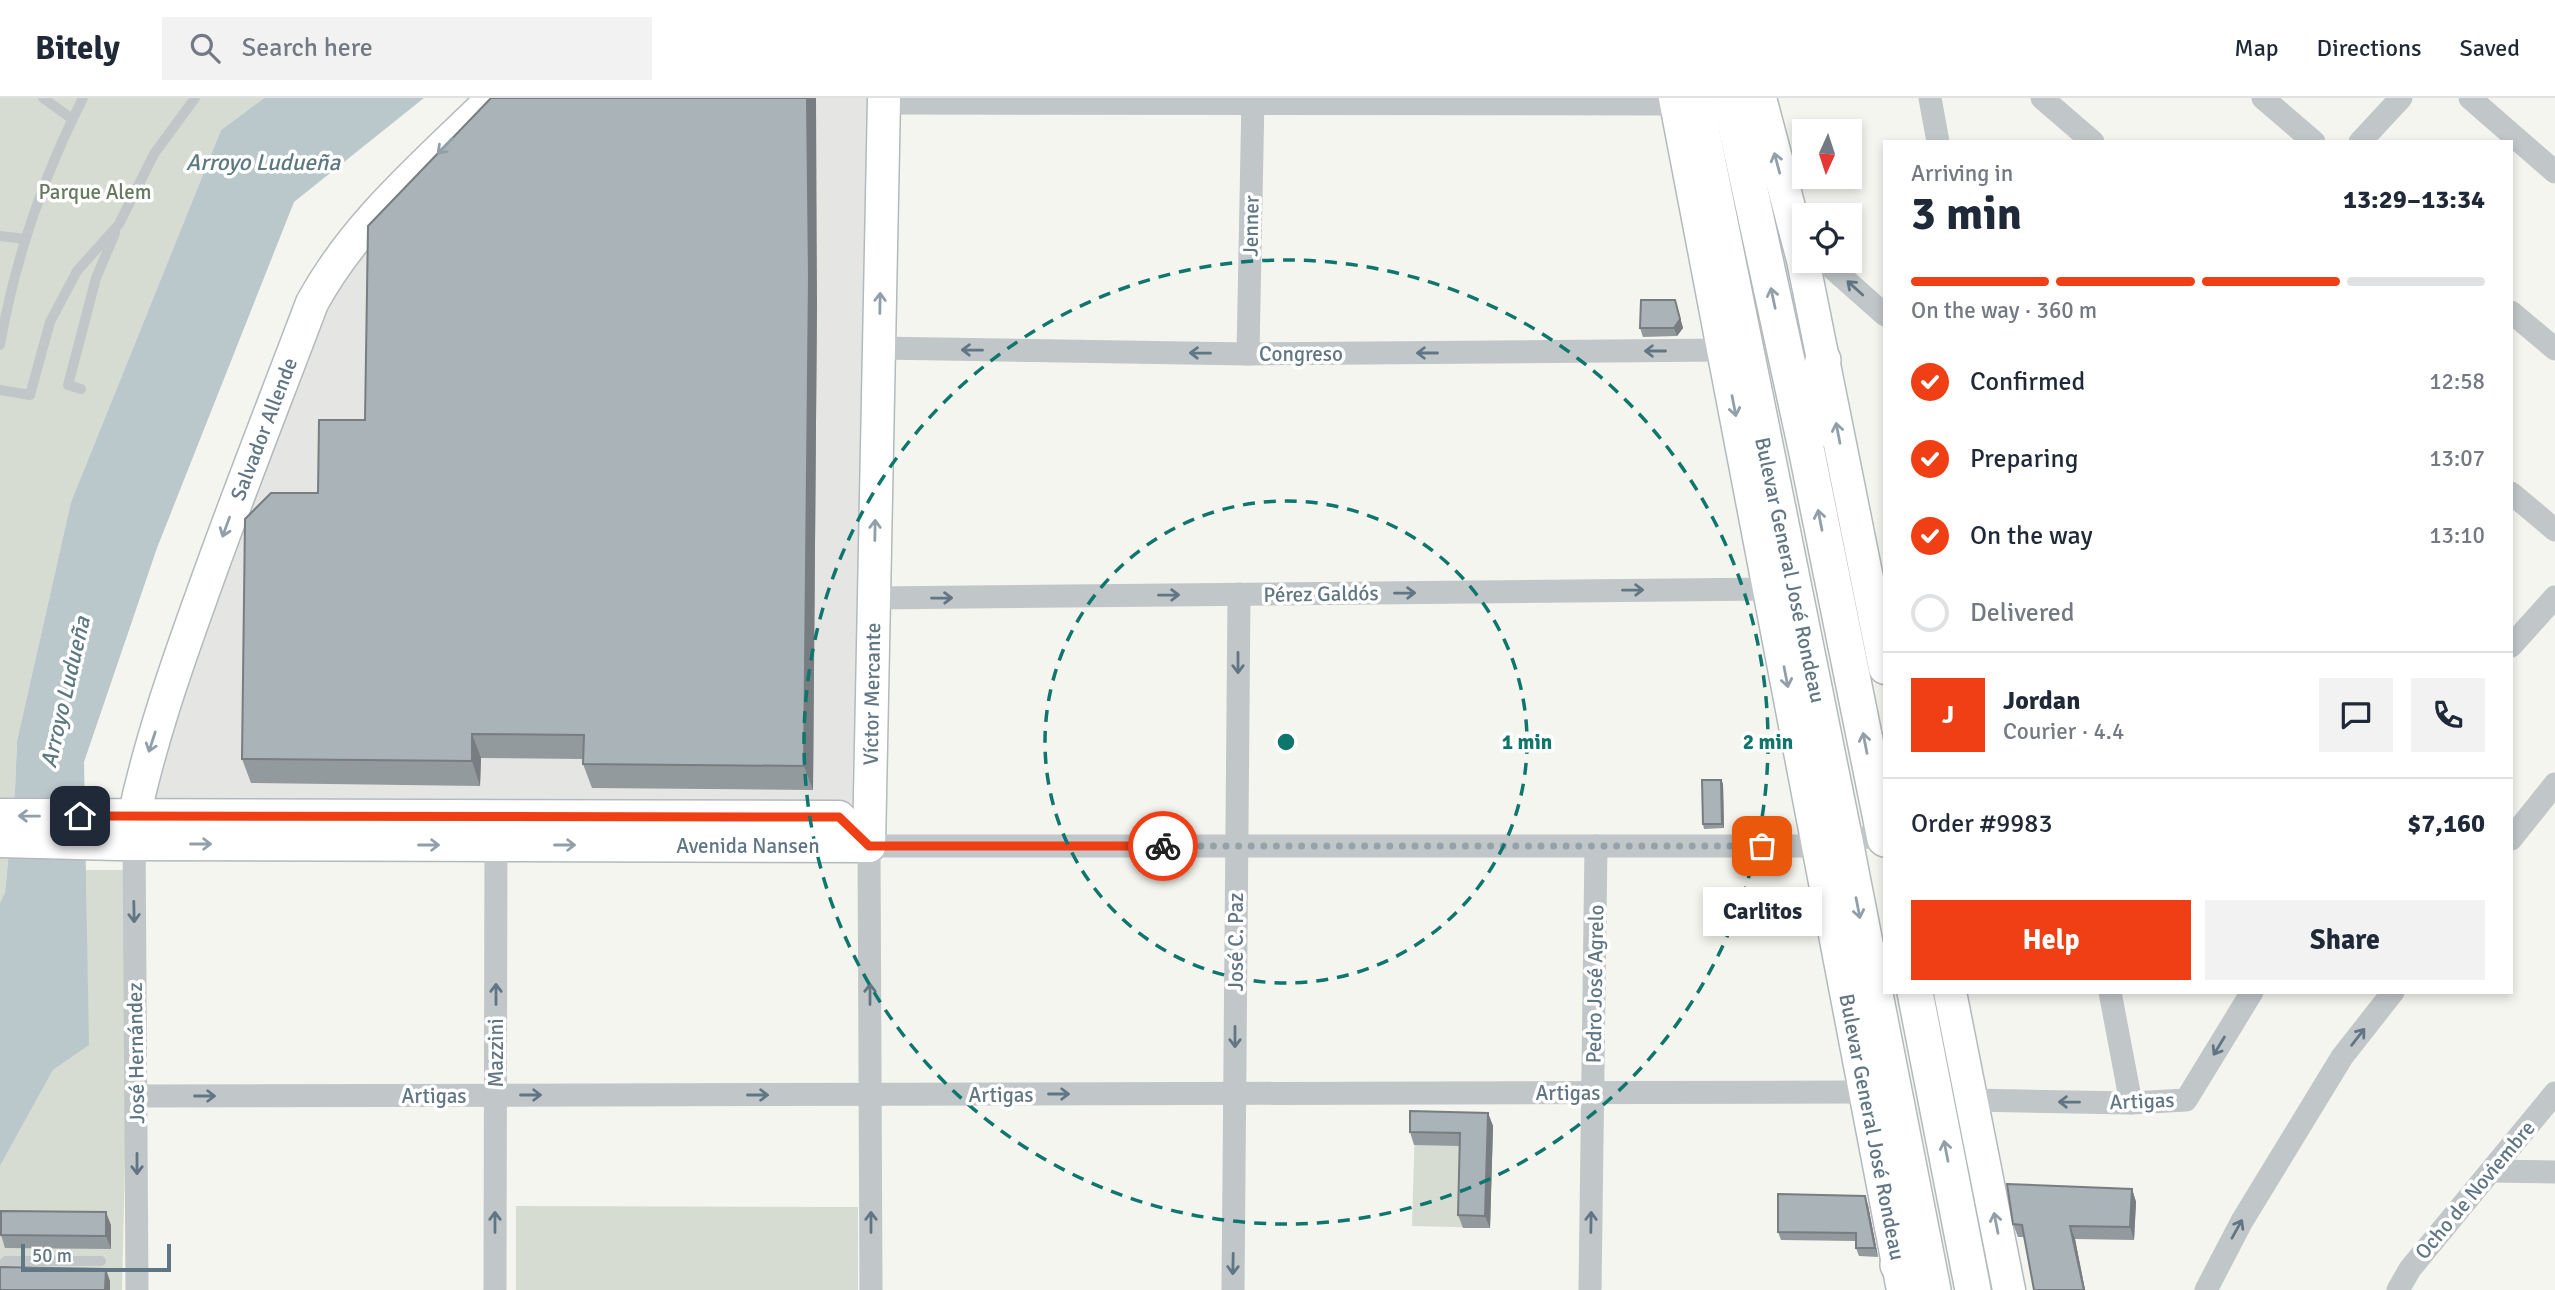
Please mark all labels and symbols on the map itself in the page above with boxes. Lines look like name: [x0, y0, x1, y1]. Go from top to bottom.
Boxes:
north arrow: [1792, 119, 1862, 189]
one-way arrow: [436, 137, 453, 154]
water label: Arroyo Ludueña: [186, 148, 341, 177]
one-way arrow: [1770, 152, 1783, 174]
park label: Parque Alem: [38, 179, 152, 205]
street label: Jenner: [1237, 195, 1265, 257]
one-way arrow: [1846, 280, 1864, 296]
one-way arrow: [1766, 287, 1780, 310]
one-way arrow: [873, 291, 887, 314]
street label: Congreso: [1259, 341, 1343, 367]
one-way arrow: [961, 343, 984, 357]
one-way arrow: [1643, 344, 1666, 358]
one-way arrow: [1189, 346, 1212, 360]
one-way arrow: [1416, 346, 1439, 360]
street label: Salvador Allende: [225, 354, 303, 504]
one-way arrow: [1727, 394, 1741, 417]
one-way arrow: [1830, 422, 1844, 445]
street label: Bulevar General José Rondeau: [1749, 435, 1831, 705]
one-way arrow: [1813, 509, 1827, 532]
one-way arrow: [219, 515, 231, 537]
one-way arrow: [868, 519, 882, 542]
street label: Pérez Galdós: [1263, 580, 1379, 608]
one-way arrow: [1621, 584, 1644, 597]
one-way arrow: [1393, 586, 1416, 600]
one-way arrow: [1158, 588, 1181, 602]
one-way arrow: [930, 591, 953, 605]
water label: Arroyo Ludueña: [34, 612, 97, 770]
street label: Víctor Mercante: [858, 623, 886, 765]
one-way arrow: [1231, 651, 1245, 674]
one-way arrow: [1779, 665, 1793, 688]
text: 1 min: [1502, 729, 1552, 755]
text: 2 min: [1743, 729, 1793, 755]
one-way arrow: [145, 730, 157, 752]
centre of rings: [1274, 730, 1298, 754]
one-way arrow: [1858, 732, 1872, 755]
pin: [50, 786, 110, 846]
one-way arrow: [18, 809, 41, 823]
courier: [1128, 811, 1198, 881]
pin: [1732, 816, 1792, 876]
street label: Avenida Nansen: [676, 833, 820, 859]
one-way arrow: [190, 837, 213, 851]
one-way arrow: [417, 838, 440, 852]
one-way arrow: [553, 838, 576, 852]
callout: Carlitos: [1702, 888, 1822, 937]
street label: José C. Paz: [1223, 893, 1249, 991]
one-way arrow: [1852, 896, 1865, 919]
one-way arrow: [127, 900, 141, 923]
street label: Pedro José Agrelo: [1581, 904, 1609, 1064]
street label: José Hernández: [122, 982, 150, 1124]
one-way arrow: [489, 983, 503, 1006]
one-way arrow: [863, 983, 877, 1006]
street label: Bulevar General José Rondeau: [1833, 991, 1911, 1263]
street label: Mazzini: [483, 1018, 509, 1088]
one-way arrow: [1229, 1025, 1242, 1048]
one-way arrow: [2351, 1028, 2366, 1046]
one-way arrow: [2212, 1036, 2226, 1056]
street label: Artigas: [1535, 1080, 1601, 1106]
street label: Artigas: [968, 1082, 1034, 1108]
street label: Artigas: [401, 1083, 467, 1109]
one-way arrow: [1047, 1087, 1070, 1101]
street label: Artigas: [2109, 1087, 2175, 1115]
one-way arrow: [746, 1088, 769, 1102]
one-way arrow: [193, 1089, 216, 1103]
one-way arrow: [519, 1089, 542, 1102]
one-way arrow: [2058, 1095, 2081, 1109]
street label: Ocho de Noviembre: [2409, 1115, 2541, 1265]
one-way arrow: [1938, 1140, 1952, 1163]
one-way arrow: [130, 1152, 144, 1175]
one-way arrow: [488, 1211, 502, 1234]
one-way arrow: [864, 1211, 878, 1234]
one-way arrow: [1585, 1211, 1598, 1234]
one-way arrow: [1988, 1212, 2002, 1235]
one-way arrow: [2231, 1219, 2244, 1240]
scale bar: [21, 1241, 172, 1273]
one-way arrow: [1226, 1252, 1240, 1275]

